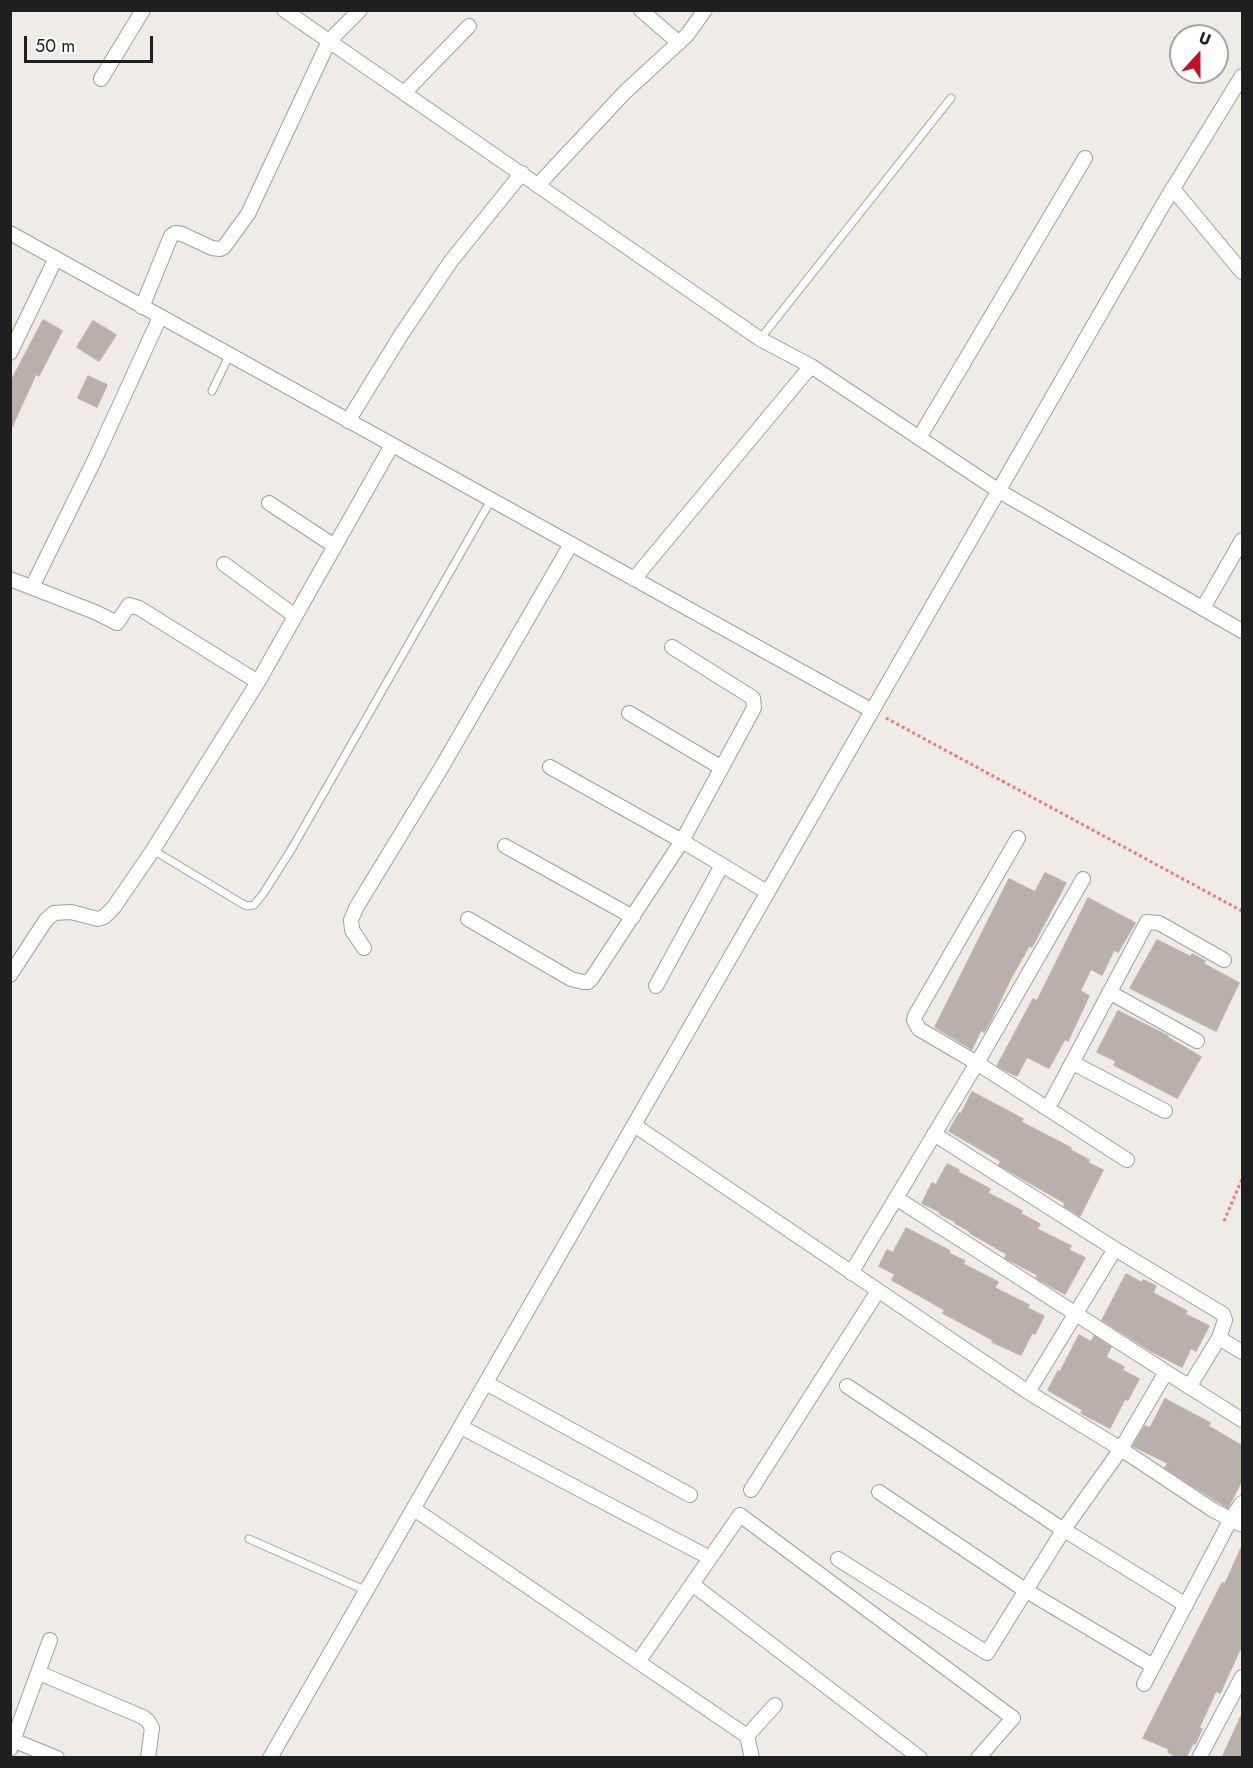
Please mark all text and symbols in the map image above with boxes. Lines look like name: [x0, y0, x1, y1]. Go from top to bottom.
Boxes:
scale bar: [27, 24, 156, 62]
north arrow: [1169, 24, 1229, 84]
text: U: [1196, 26, 1214, 51]
text: 50 m: [35, 33, 75, 59]

